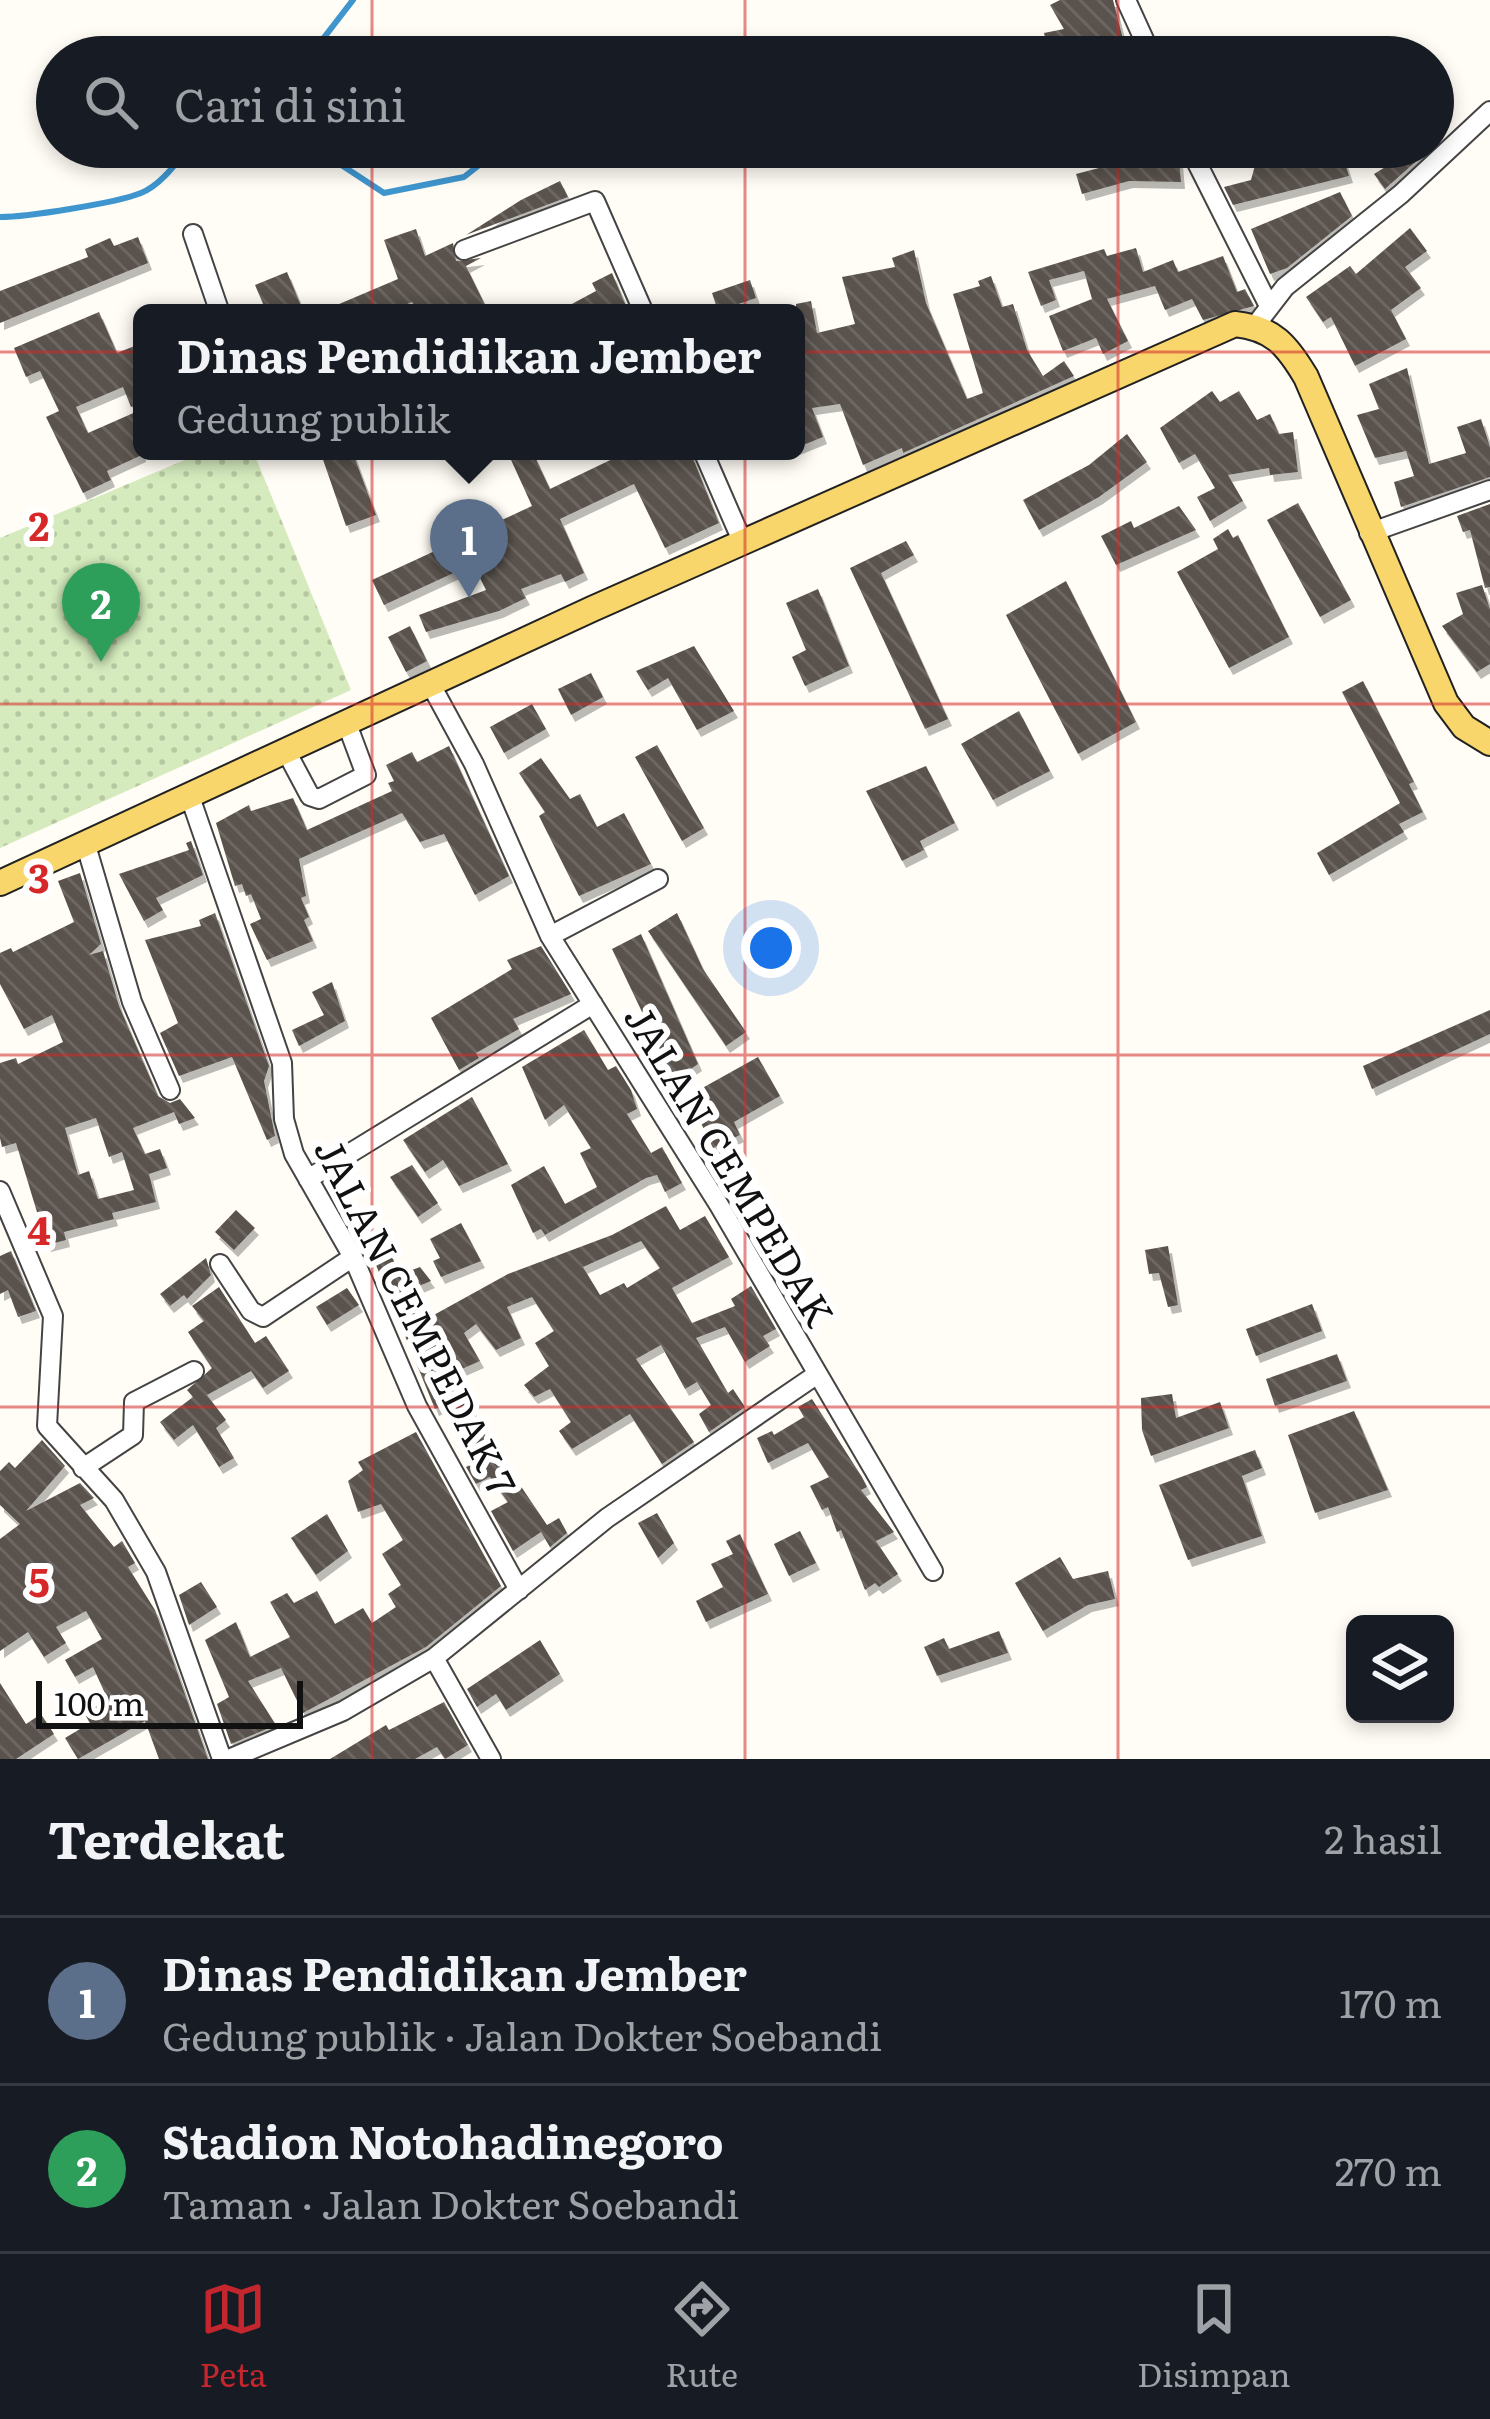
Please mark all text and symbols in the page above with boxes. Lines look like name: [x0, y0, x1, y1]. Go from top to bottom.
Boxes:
search box: [36, 36, 1454, 168]
icon: search: [78, 69, 144, 135]
text: Cari di sini: [174, 69, 406, 136]
popup: [133, 304, 805, 460]
text: Dinas Pendidikan Jember: [177, 320, 761, 387]
text: Gedung publik: [177, 387, 450, 445]
text: 2: [29, 495, 49, 553]
pin: 1: [430, 499, 508, 598]
pin: 2: [62, 563, 140, 662]
text: 3: [28, 847, 50, 905]
your location: [741, 918, 801, 978]
street label: JALAN CEMPEDAK: [612, 992, 851, 1337]
street label: JALAN CEMPEDAK 7: [302, 1127, 533, 1505]
text: 4: [27, 1199, 51, 1257]
text: 5: [28, 1551, 50, 1609]
map controls: [1346, 1615, 1454, 1723]
button: layers: [1346, 1615, 1454, 1723]
scale bar: [36, 1675, 303, 1728]
text: 100 m: [54, 1677, 144, 1726]
text: Terdekat: [48, 1799, 285, 1875]
text: 2 hasil: [1324, 1808, 1442, 1866]
text: Dinas Pendidikan Jember: [162, 1938, 747, 2005]
text: 1: [79, 1972, 95, 2030]
text: 170 m: [1339, 1972, 1442, 2030]
text: Gedung publik · Jalan Dokter Soebandi: [162, 2005, 882, 2063]
text: Stadion Notohadinegoro: [162, 2106, 724, 2173]
text: 2: [77, 2140, 97, 2198]
text: 270 m: [1335, 2140, 1442, 2198]
text: Taman · Jalan Dokter Soebandi: [162, 2173, 739, 2231]
tab: Peta: [199, 2276, 267, 2397]
tab: Rute: [666, 2276, 738, 2397]
tab: Disimpan: [1137, 2276, 1291, 2397]

